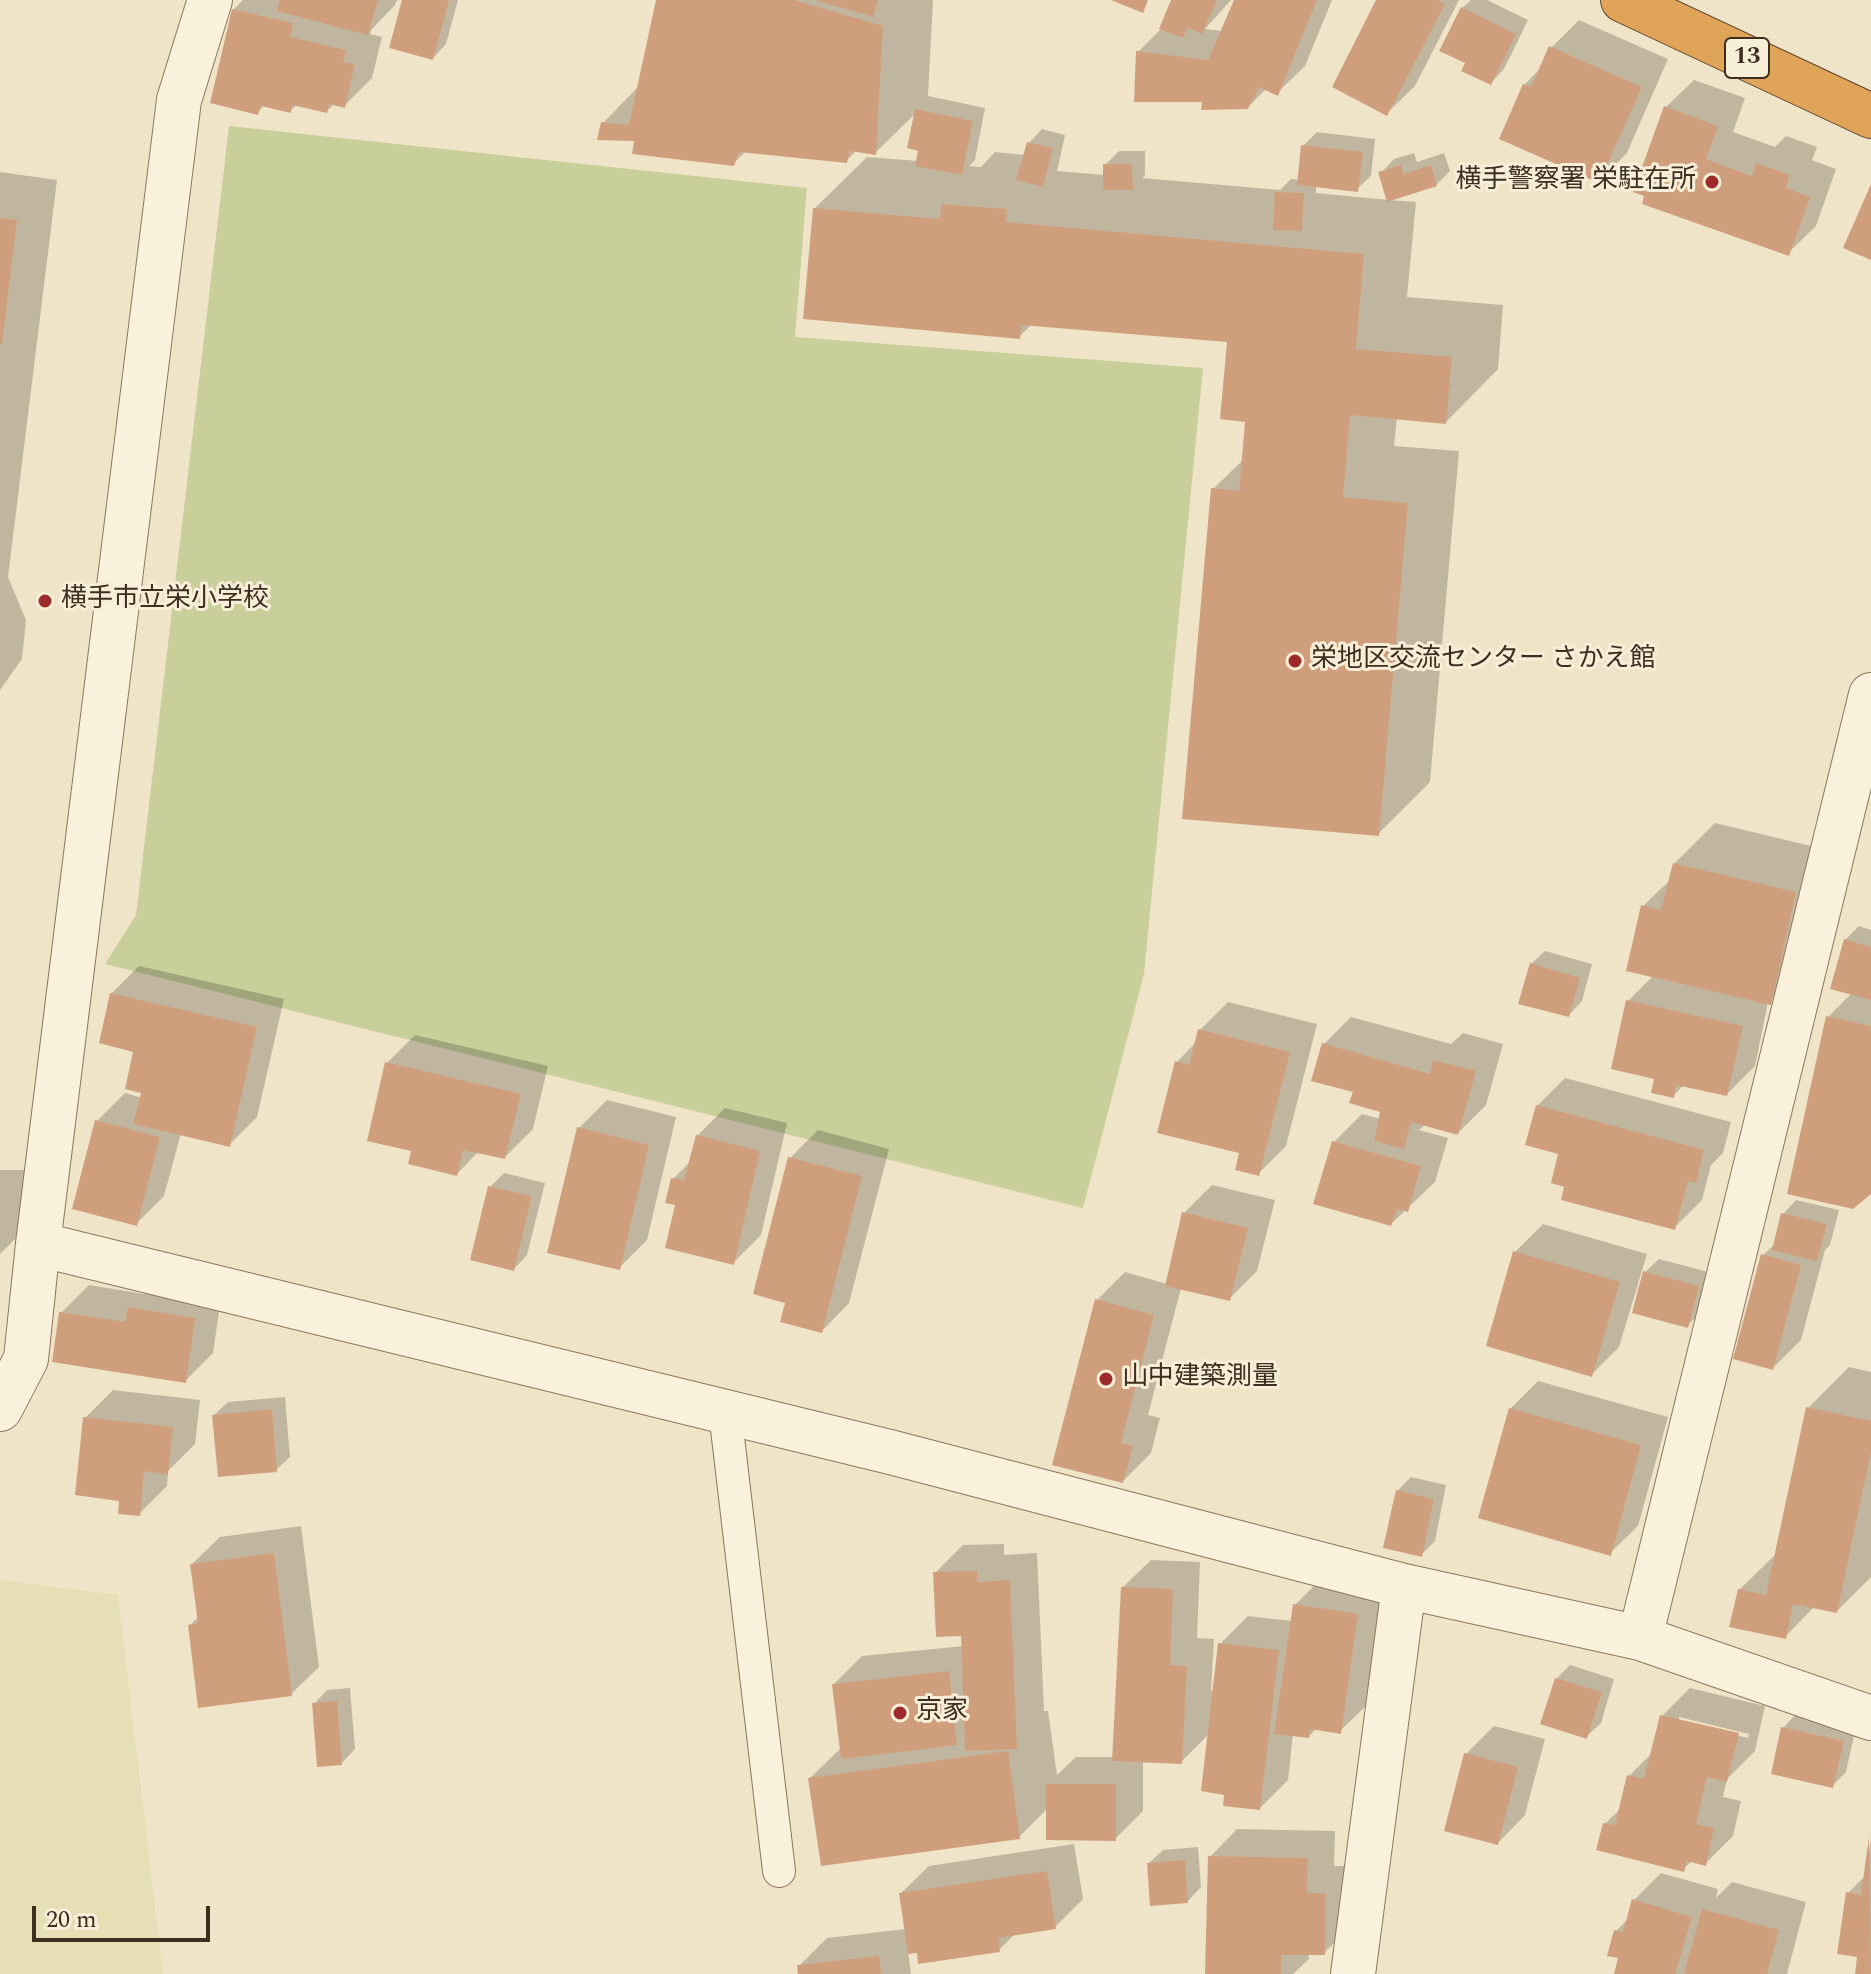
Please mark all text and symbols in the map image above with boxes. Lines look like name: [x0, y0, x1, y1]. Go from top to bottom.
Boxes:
road number: 13: [1725, 38, 1769, 78]
place label: 横手警察署 栄駐在所: [1456, 166, 1696, 198]
marker: 横手警察署 栄駐在所: [1703, 173, 1721, 191]
place label: 横手市立栄小学校: [61, 585, 269, 617]
marker: 横手市立栄小学校: [36, 592, 54, 610]
place label: 栄地区交流センター さかえ館: [1311, 645, 1655, 677]
marker: 栄地区交流センター さかえ館: [1286, 652, 1304, 670]
place label: 山中建築測量: [1122, 1363, 1278, 1395]
marker: 山中建築測量: [1097, 1370, 1115, 1388]
place label: 京家: [916, 1697, 968, 1729]
marker: 京家: [891, 1704, 909, 1722]
scale bar: [36, 1890, 214, 1940]
text: 20 m: [46, 1902, 97, 1938]

